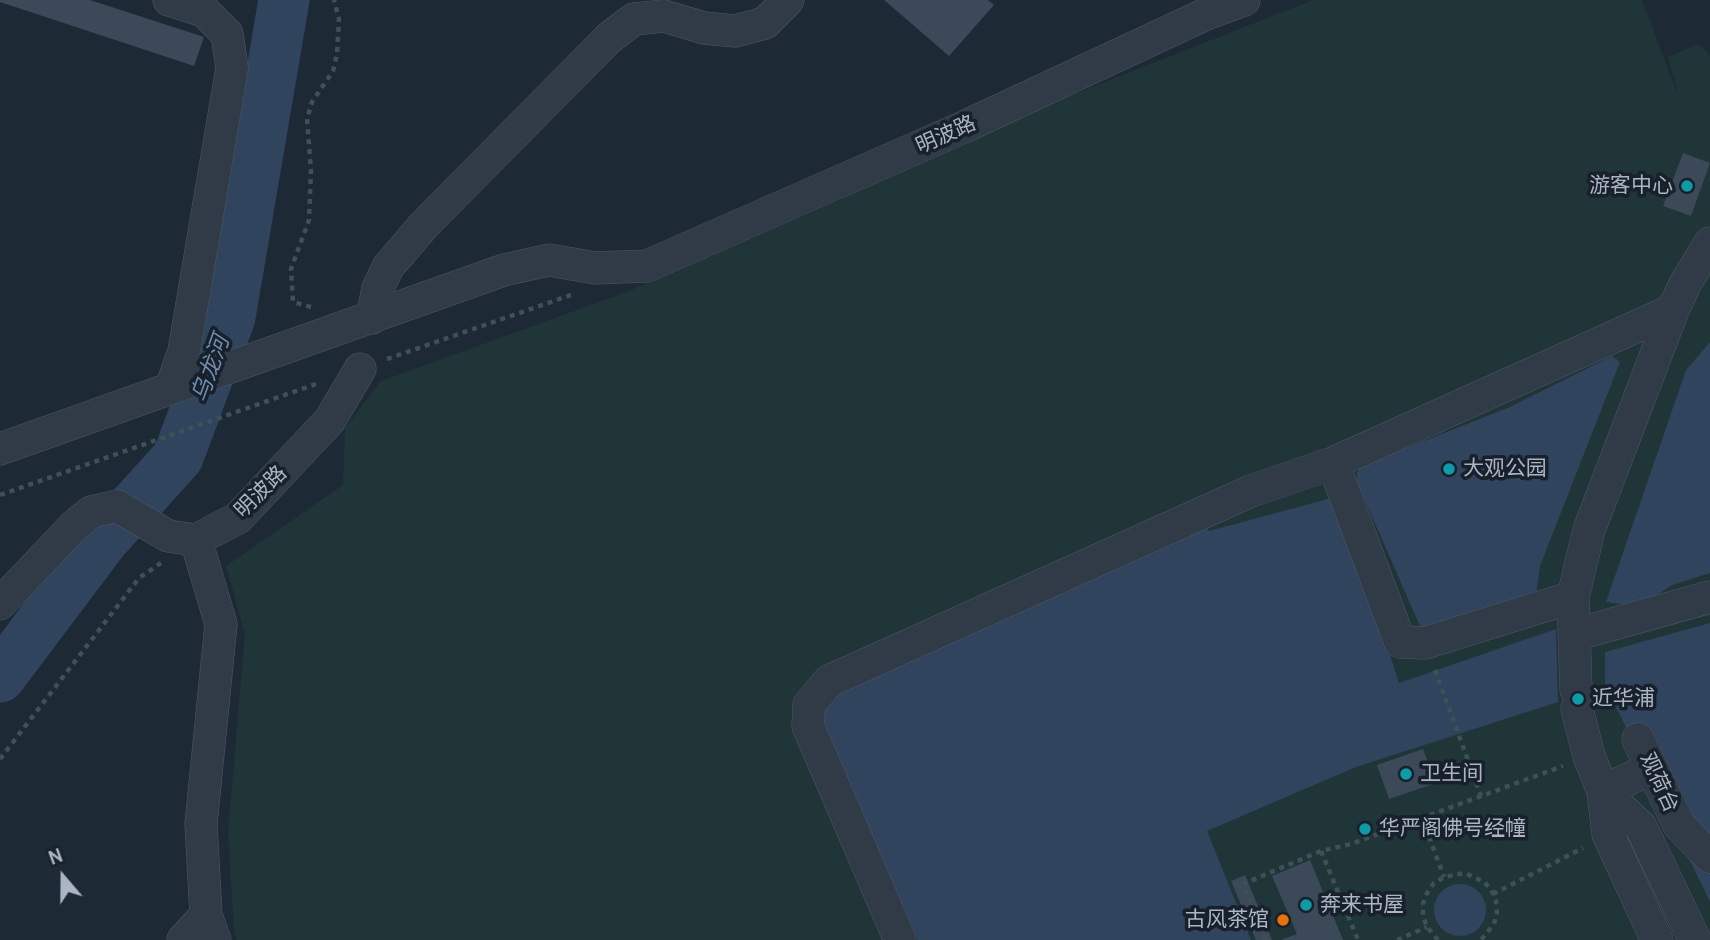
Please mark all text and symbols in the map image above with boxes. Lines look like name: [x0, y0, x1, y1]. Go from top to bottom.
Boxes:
street label: 明波路: [912, 111, 980, 159]
place label: 游客中心: [1589, 173, 1673, 199]
marker: 游客中心: [1679, 178, 1695, 194]
water label: 乌龙河: [186, 332, 236, 406]
place label: 大观公园: [1463, 456, 1547, 482]
street label: 明波路: [230, 461, 292, 523]
marker: 大观公园: [1441, 461, 1457, 477]
place label: 近华浦: [1592, 686, 1655, 712]
marker: 近华浦: [1570, 691, 1586, 707]
street label: 观荷台: [1634, 749, 1684, 817]
place label: 卫生间: [1420, 761, 1483, 787]
marker: 卫生间: [1398, 766, 1414, 782]
place label: 华严阁佛号经幢: [1379, 816, 1526, 842]
marker: 华严阁佛号经幢: [1357, 821, 1373, 837]
north arrow: [28, 842, 98, 912]
text: N: [45, 844, 66, 870]
place label: 奔来书屋: [1320, 892, 1404, 918]
marker: 奔来书屋: [1298, 897, 1314, 913]
place label: 古风茶馆: [1185, 907, 1269, 933]
marker: 古风茶馆: [1275, 912, 1291, 928]

